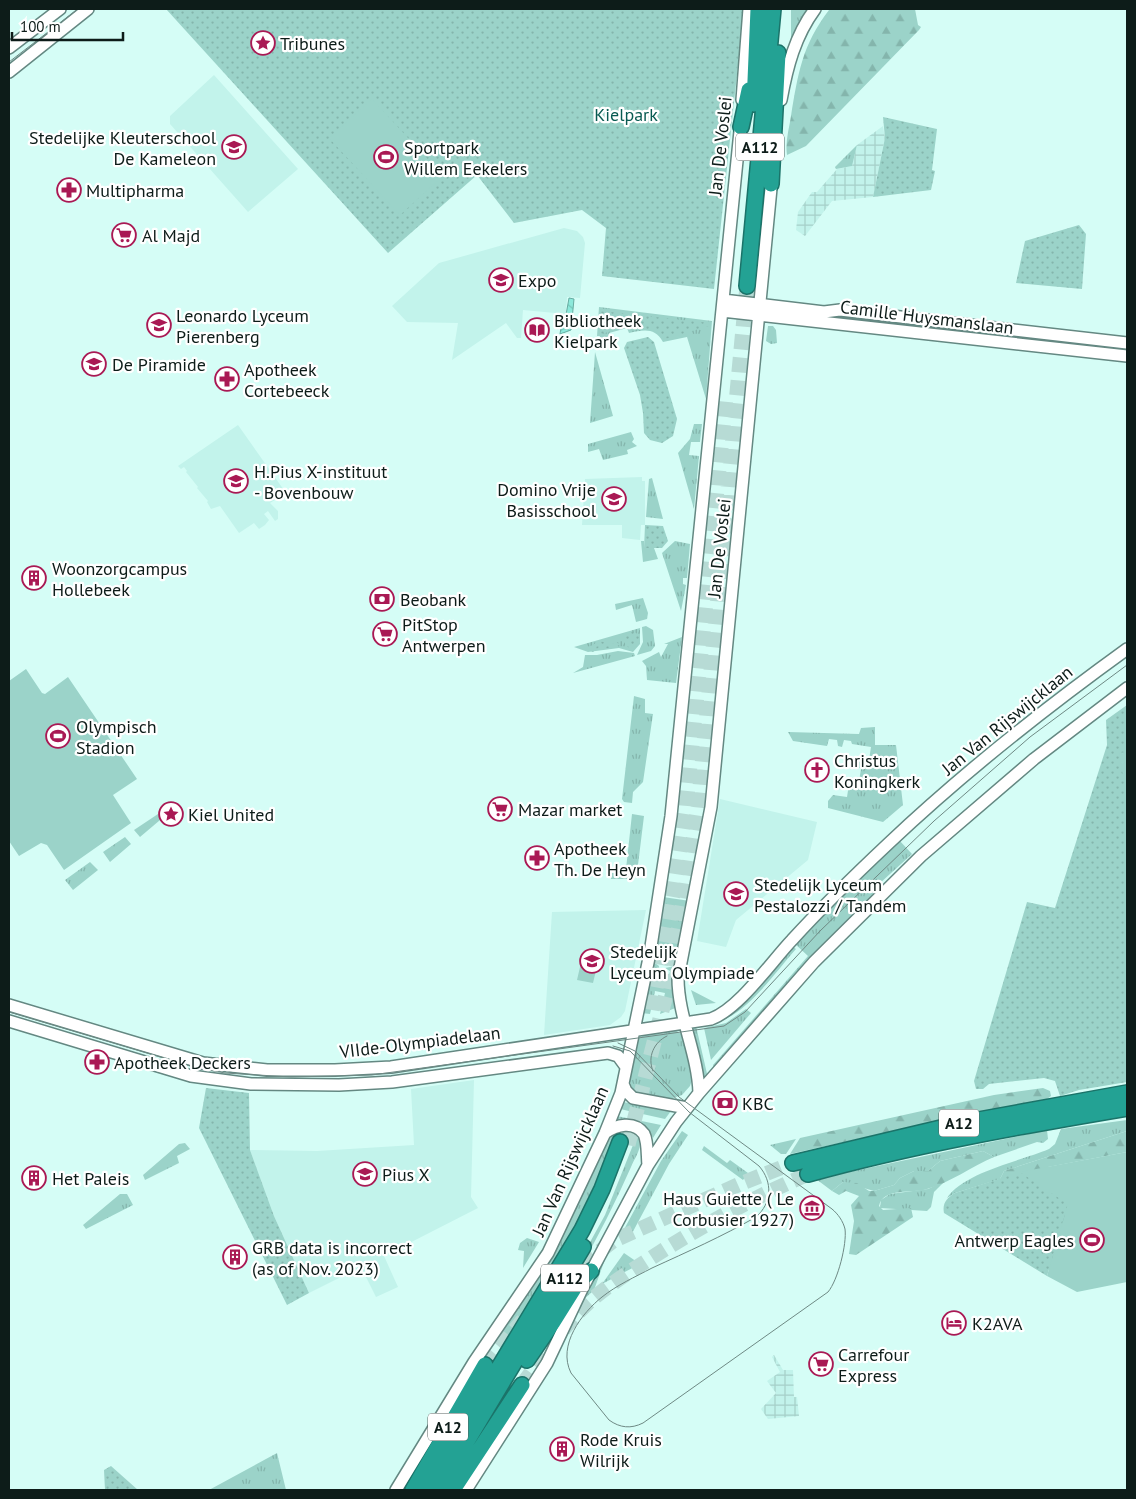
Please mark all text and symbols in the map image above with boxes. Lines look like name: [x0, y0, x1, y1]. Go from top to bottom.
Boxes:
scale bar: [12, 10, 124, 42]
text: 100 m: [20, 17, 61, 36]
place icon: Tribunes: [250, 30, 276, 56]
place label: Tribunes: [280, 32, 345, 55]
street label: Jan De Voslei: [703, 95, 737, 198]
park label: Kielpark: [594, 103, 658, 126]
place label: Stedelijke Kleuterschool De Kameleon: [29, 126, 217, 170]
school or university icon: Stedelijke Kleuterschool De Kameleon: [221, 134, 247, 160]
road number: A112: [736, 134, 784, 160]
place label: Sportpark Willem Eekelers: [404, 136, 527, 180]
sports icon: Sportpark Willem Eekelers: [373, 144, 399, 170]
pharmacy icon: Multipharma: [56, 177, 82, 203]
place label: Multipharma: [86, 179, 184, 202]
supermarket icon: Al Majd: [111, 222, 137, 248]
place label: Al Majd: [142, 224, 200, 247]
school or university icon: Expo: [488, 267, 514, 293]
place label: Expo: [518, 269, 556, 292]
street label: Camille Huysmanslaan: [839, 295, 1015, 339]
place label: Leonardo Lyceum Pierenberg: [176, 304, 309, 348]
place label: Bibliotheek Kielpark: [554, 309, 642, 353]
school or university icon: Leonardo Lyceum Pierenberg: [146, 312, 172, 338]
library icon: Bibliotheek Kielpark: [524, 317, 550, 343]
school or university icon: De Piramide: [81, 351, 107, 377]
place label: De Piramide: [112, 353, 206, 376]
place label: Apotheek Cortebeeck: [244, 358, 330, 402]
pharmacy icon: Apotheek Cortebeeck: [214, 366, 240, 392]
place label: H.Pius X-instituut - Bovenbouw: [254, 460, 387, 504]
school or university icon: H.Pius X-instituut - Bovenbouw: [223, 468, 249, 494]
place label: Domino Vrije Basisschool: [497, 478, 597, 522]
school or university icon: Domino Vrije Basisschool: [601, 486, 627, 512]
street label: Jan De Voslei: [702, 497, 736, 600]
place label: Woonzorgcampus Hollebeek: [52, 557, 187, 601]
building icon: Woonzorgcampus Hollebeek: [21, 565, 47, 591]
bank icon: Beobank: [369, 586, 395, 612]
place label: Beobank: [400, 588, 467, 611]
place label: PitStop Antwerpen: [402, 613, 486, 657]
supermarket icon: PitStop Antwerpen: [372, 621, 398, 647]
street label: Jan Van Rijswijcklaan: [936, 660, 1077, 780]
place label: Olympisch Stadion: [76, 715, 157, 759]
sports icon: Olympisch Stadion: [45, 723, 71, 749]
place label: Christus Koningkerk: [834, 749, 921, 793]
church icon: Christus Koningkerk: [804, 757, 830, 783]
supermarket icon: Mazar market: [487, 796, 513, 822]
place label: Mazar market: [518, 798, 622, 821]
place icon: Kiel United: [158, 801, 184, 827]
place label: Kiel United: [188, 803, 274, 826]
place label: Apotheek Th. De Heyn: [554, 837, 646, 881]
pharmacy icon: Apotheek Th. De Heyn: [524, 845, 550, 871]
place label: Stedelijk Lyceum Pestalozzi / Tandem: [754, 873, 906, 917]
school or university icon: Stedelijk Lyceum Pestalozzi / Tandem: [723, 881, 749, 907]
place label: Stedelijk Lyceum Olympiade: [610, 940, 755, 984]
school or university icon: Stedelijk Lyceum Olympiade: [579, 948, 605, 974]
street label: VIIde-Olympiadelaan: [337, 1021, 502, 1063]
pharmacy icon: Apotheek Deckers: [84, 1049, 110, 1075]
place label: Apotheek Deckers: [114, 1051, 251, 1074]
street label: Jan Van Rijswijcklaan: [526, 1082, 613, 1240]
bank icon: KBC: [712, 1090, 738, 1116]
place label: KBC: [742, 1092, 774, 1115]
road number: A12: [939, 1110, 979, 1136]
school or university icon: Pius X: [352, 1161, 378, 1187]
place label: Pius X: [382, 1163, 430, 1186]
building icon: Het Paleis: [21, 1165, 47, 1191]
place label: Het Paleis: [52, 1167, 129, 1190]
place label: Haus Guiette ( Le Corbusier 1927): [663, 1187, 794, 1231]
museum icon: Haus Guiette ( Le Corbusier 1927): [799, 1195, 825, 1221]
sports icon: Antwerp Eagles: [1079, 1227, 1105, 1253]
place label: Antwerp Eagles: [954, 1229, 1074, 1252]
place label: GRB data is incorrect (as of Nov. 2023): [252, 1236, 412, 1280]
building icon: GRB data is incorrect (as of Nov. 2023): [222, 1244, 248, 1270]
road number: A112: [541, 1264, 589, 1292]
hotel icon: K2AVA: [941, 1310, 967, 1336]
place label: K2AVA: [972, 1312, 1023, 1335]
place label: Carrefour Express: [838, 1343, 909, 1387]
supermarket icon: Carrefour Express: [808, 1351, 834, 1377]
road number: A12: [428, 1414, 468, 1440]
place label: Rode Kruis Wilrijk: [580, 1428, 662, 1472]
building icon: Rode Kruis Wilrijk: [549, 1436, 575, 1462]

